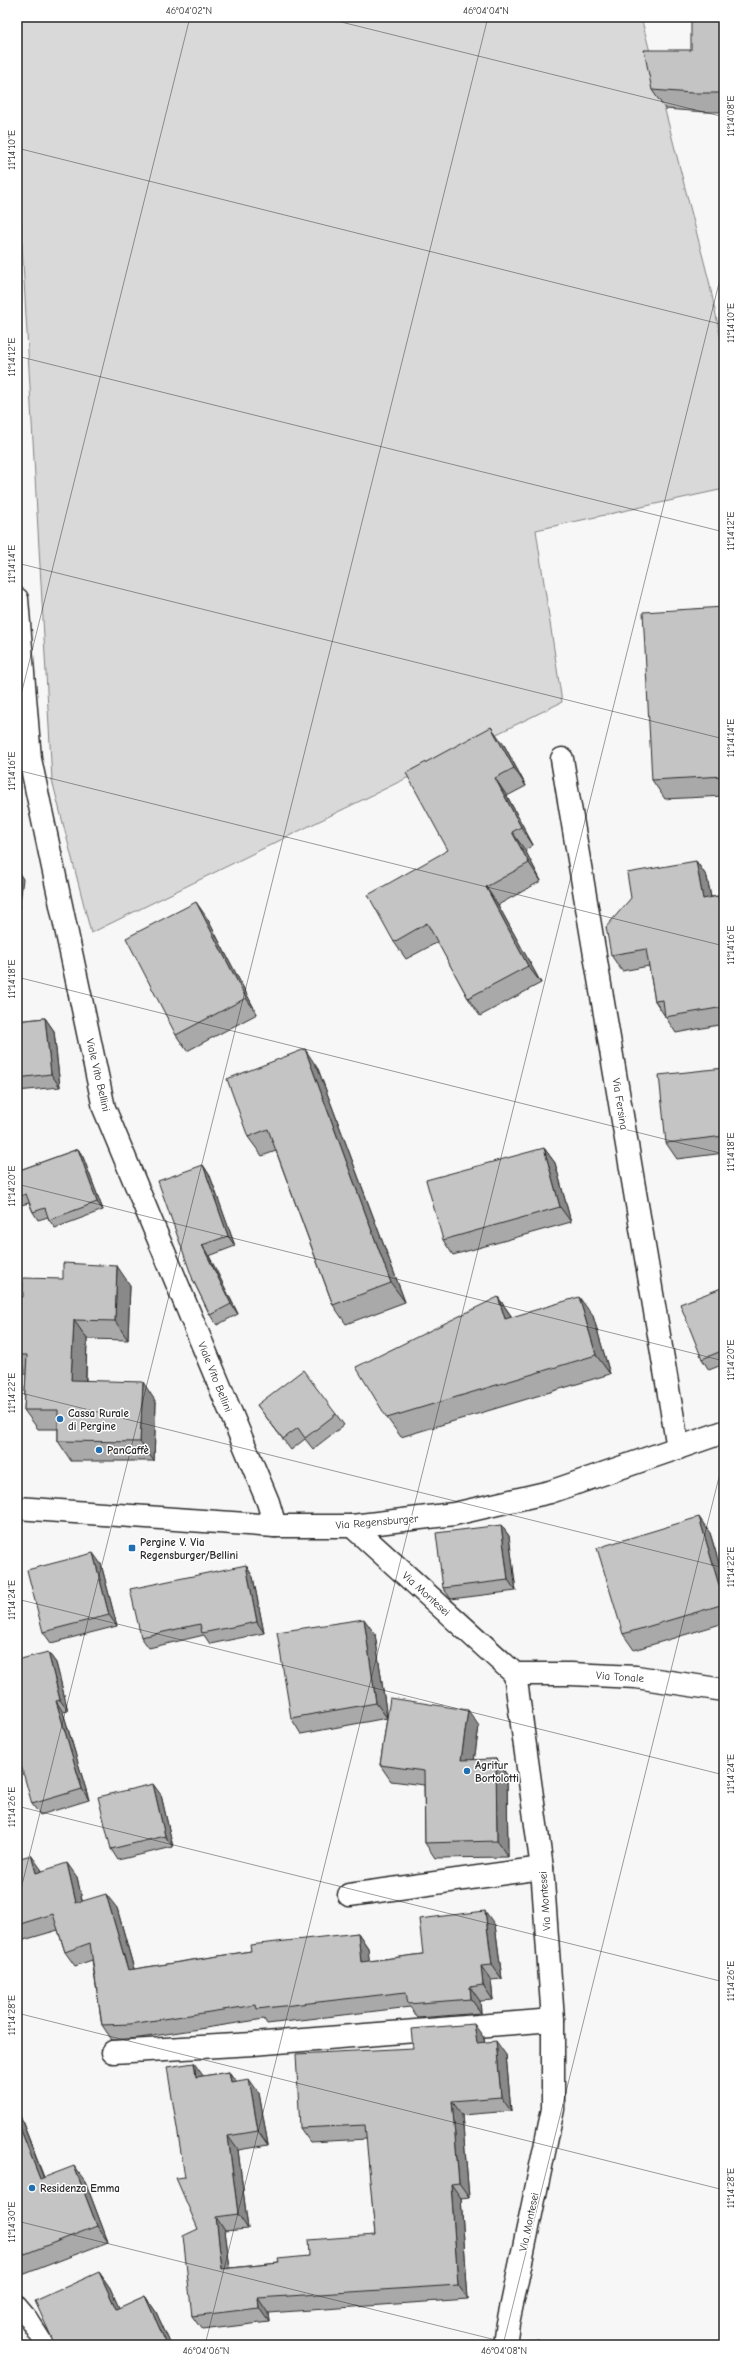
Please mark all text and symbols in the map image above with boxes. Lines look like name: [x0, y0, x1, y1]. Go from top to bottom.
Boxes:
text: 46°04'02"N: [166, 5, 212, 17]
text: 46°04'04"N: [463, 5, 509, 17]
text: 11°14'08"E: [725, 95, 737, 137]
text: 11°14'10"E: [6, 130, 18, 170]
text: 11°14'10"E: [725, 303, 737, 343]
text: 11°14'12"E: [6, 337, 18, 377]
text: 11°14'12"E: [725, 511, 737, 551]
text: 11°14'14"E: [6, 545, 18, 583]
text: 11°14'14"E: [725, 719, 737, 757]
text: 11°14'16"E: [6, 751, 18, 791]
text: 11°14'16"E: [725, 925, 737, 965]
text: 11°14'18"E: [6, 959, 18, 999]
street label: Viale Vito Bellini: [83, 1037, 113, 1113]
street label: Via Fersina: [609, 1077, 631, 1131]
text: 11°14'18"E: [725, 1132, 737, 1172]
text: 11°14'20"E: [6, 1165, 18, 1207]
text: 11°14'20"E: [725, 1339, 737, 1381]
street label: Viale Vito Bellini: [195, 1340, 235, 1414]
text: 11°14'22"E: [6, 1373, 18, 1413]
place label: Cassa Rurale di Pergine: [68, 1407, 129, 1433]
marker: Cassa Rurale di Pergine: [55, 1414, 65, 1424]
place label: PanCaffè: [107, 1444, 150, 1457]
marker: PanCaffè: [94, 1445, 104, 1455]
street label: Via Regensburger: [335, 1512, 419, 1532]
place label: Pergine V. Via Regensburger/Bellini: [140, 1536, 238, 1562]
marker: Pergine V. Via Regensburger/Bellini: [127, 1543, 137, 1553]
text: 11°14'22"E: [725, 1547, 737, 1587]
street label: Via Montesei: [399, 1569, 453, 1619]
text: 11°14'24"E: [6, 1580, 18, 1620]
street label: Via Tonale: [596, 1669, 645, 1685]
text: 11°14'24"E: [725, 1754, 737, 1794]
place label: Agritur Bortolotti: [475, 1759, 519, 1785]
marker: Agritur Bortolotti: [462, 1766, 472, 1776]
text: 11°14'26"E: [6, 1787, 18, 1827]
street label: Via Montesei: [536, 1871, 554, 1931]
text: 11°14'26"E: [725, 1961, 737, 2001]
text: 11°14'28"E: [6, 1995, 18, 2035]
text: 11°14'28"E: [725, 2168, 737, 2208]
place label: Residenza Emma: [40, 2182, 120, 2195]
marker: Residenza Emma: [27, 2183, 37, 2193]
street label: Via Montesei: [516, 2191, 542, 2253]
text: 11°14'30"E: [6, 2201, 18, 2243]
text: 46°04'06"N: [183, 2345, 229, 2357]
text: 46°04'08"N: [481, 2345, 527, 2357]

